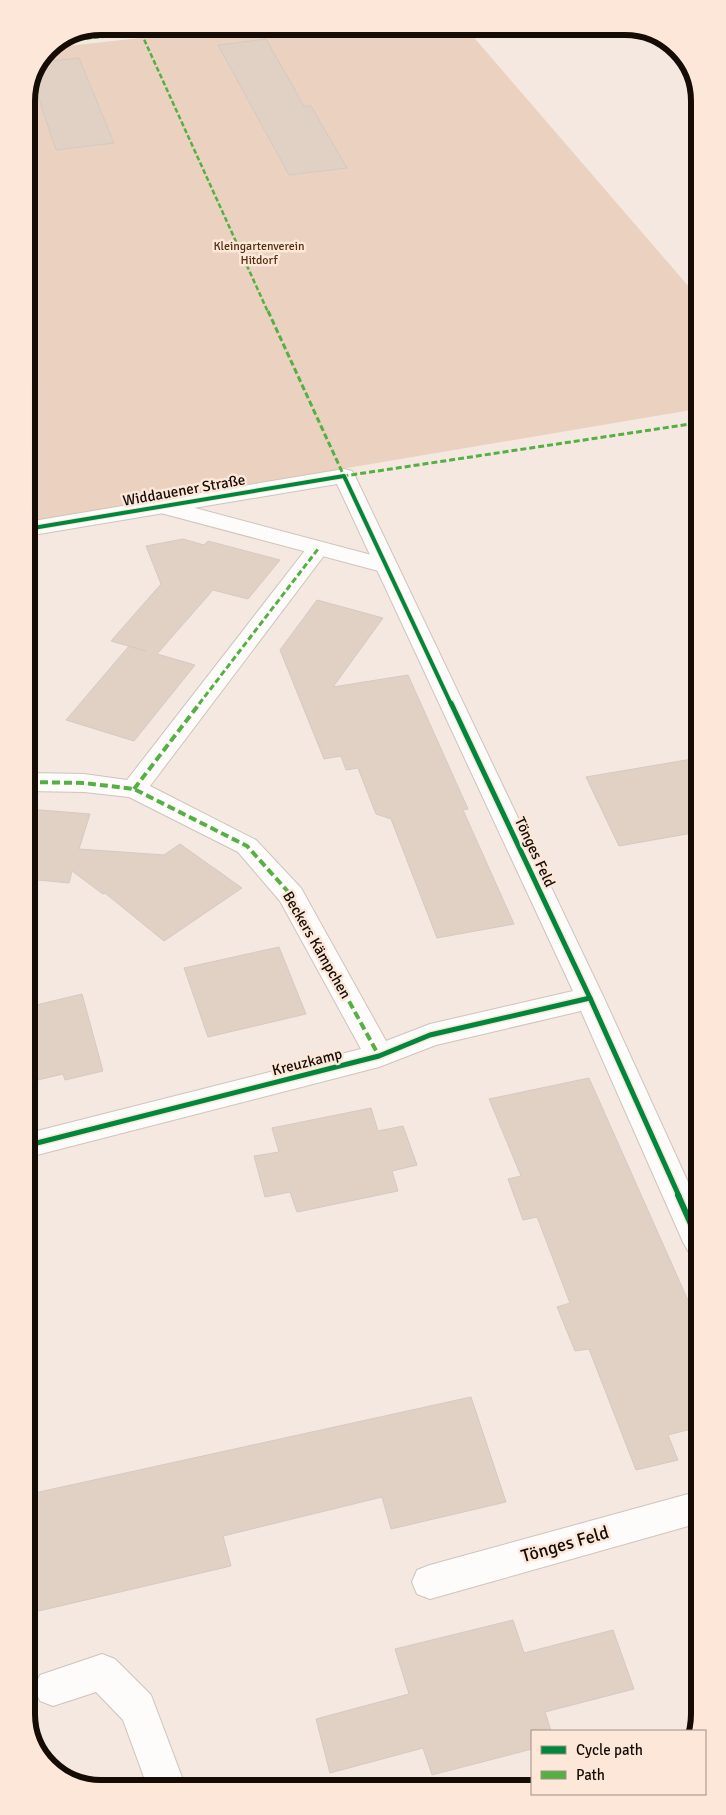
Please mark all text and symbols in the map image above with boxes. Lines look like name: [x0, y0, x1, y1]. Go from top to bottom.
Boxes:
park label: Kleingartenverein Hitdorf: [213, 239, 305, 268]
street label: Widdauener Straße: [121, 470, 247, 510]
street label: Tönges Feld: [511, 814, 559, 890]
street label: Beckers Kämpchen: [279, 888, 355, 1002]
street label: Kreuzkamp: [270, 1045, 344, 1079]
street label: Tönges Feld: [519, 1521, 611, 1567]
legend: [531, 1730, 706, 1795]
text: Cycle path: [576, 1741, 643, 1759]
text: Path: [576, 1766, 605, 1784]

